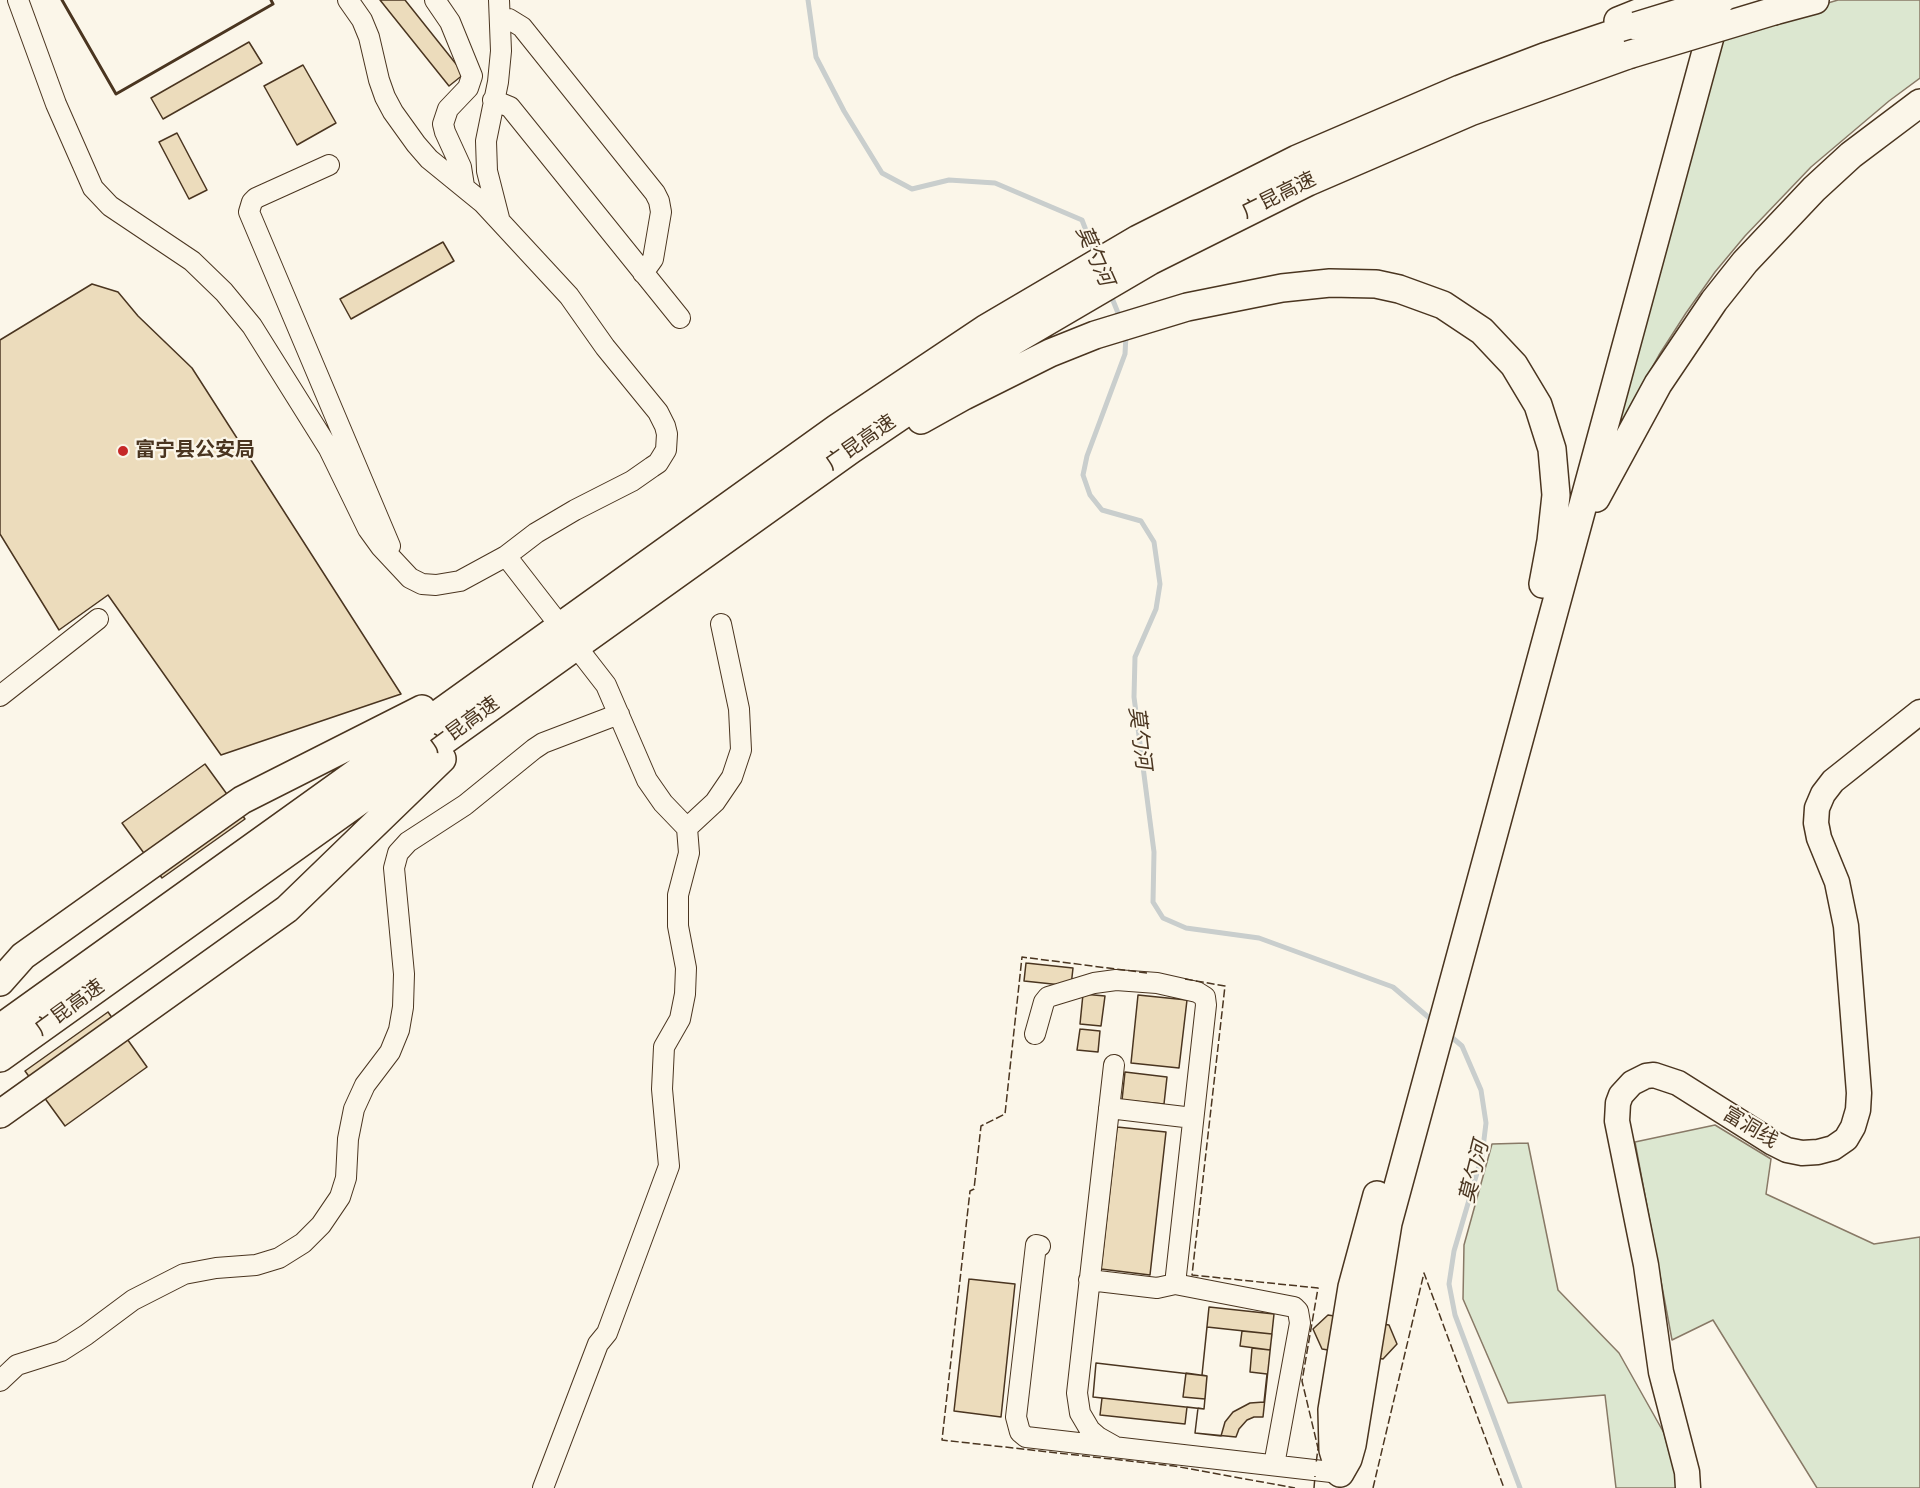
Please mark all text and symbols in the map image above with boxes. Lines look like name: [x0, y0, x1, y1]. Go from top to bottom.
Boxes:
street label: 广昆高速: [1238, 168, 1320, 224]
water label: 莫勺河: [1070, 222, 1118, 290]
street label: 广昆高速: [821, 410, 901, 476]
place label: 富宁县公安局: [135, 439, 255, 463]
marker: 富宁县公安局: [116, 444, 130, 458]
street label: 广昆高速: [426, 692, 504, 758]
water label: 莫勺河: [1123, 705, 1155, 771]
street label: 广昆高速: [31, 975, 109, 1041]
street label: 富洞线: [1718, 1102, 1782, 1154]
water label: 莫勺河: [1455, 1138, 1495, 1206]

